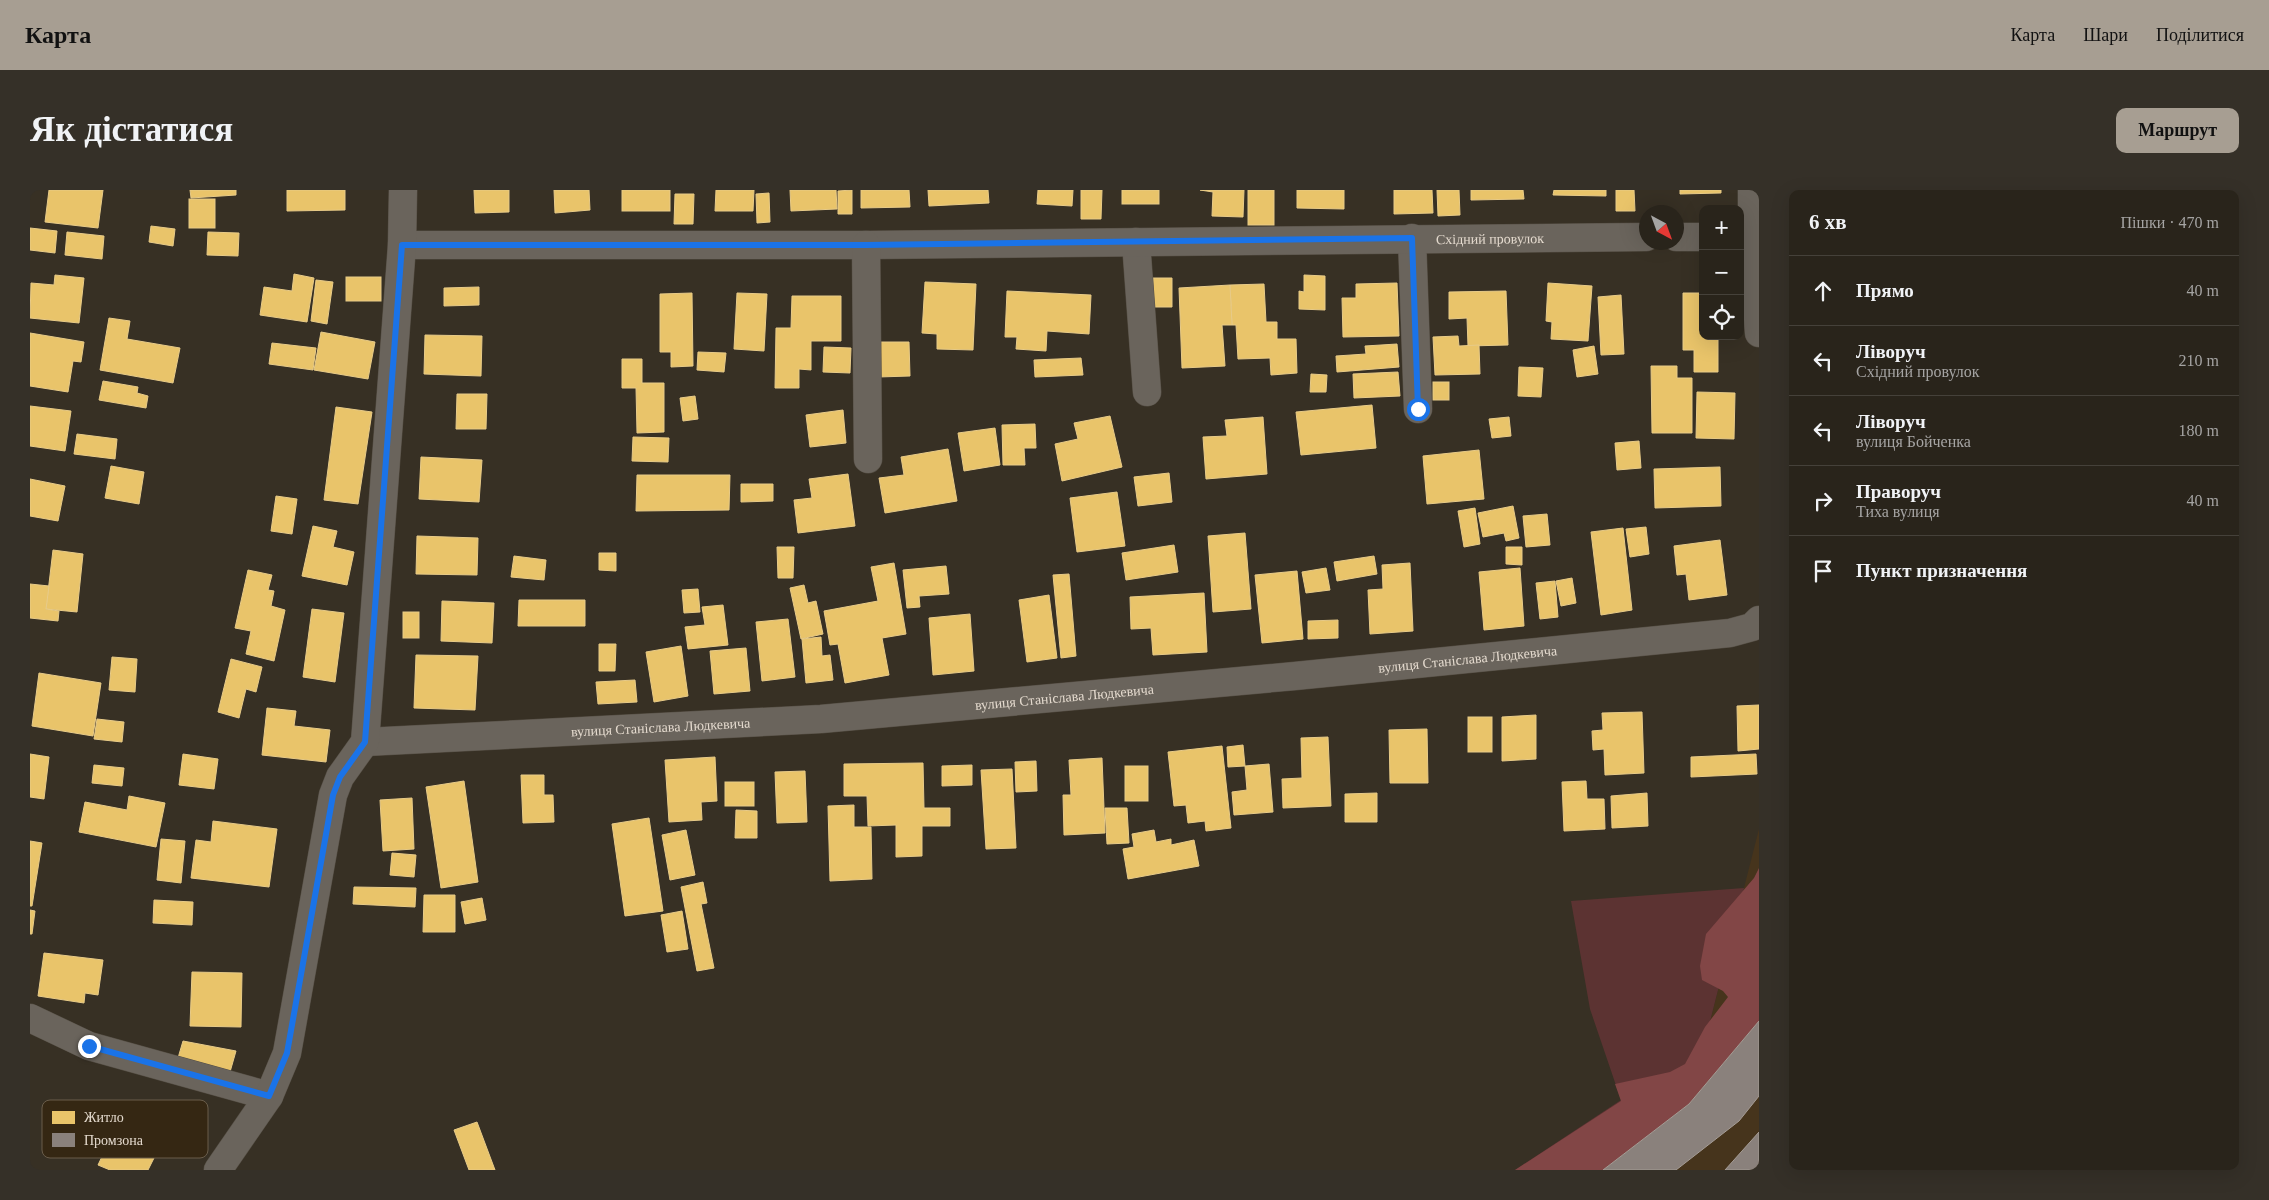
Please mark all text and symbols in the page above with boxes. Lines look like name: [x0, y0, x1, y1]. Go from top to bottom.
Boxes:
text: Карта: [25, 22, 91, 48]
text: Карта: [2011, 25, 2055, 45]
text: Шари: [2083, 25, 2128, 45]
text: Поділитися: [2156, 25, 2244, 45]
button: Маршрут: [2116, 108, 2239, 153]
text: Як дістатися: [30, 110, 233, 149]
north arrow: [1639, 205, 1684, 250]
map controls: [1699, 205, 1744, 340]
button: +: [1699, 205, 1744, 250]
text: 6 хв: [1809, 210, 1847, 234]
text: Пішки · 470 m: [2121, 214, 2219, 231]
street label: Східний провулок: [1436, 231, 1544, 247]
button: −: [1699, 250, 1744, 295]
icon: ahead: [1809, 277, 1837, 305]
text: Прямо: [1856, 280, 1914, 301]
text: 40 m: [2187, 282, 2219, 299]
button: locate: [1699, 295, 1744, 340]
text: Ліворуч: [1856, 341, 1926, 362]
icon: left: [1809, 347, 1837, 375]
text: 210 m: [2179, 352, 2219, 369]
text: Східний провулок: [1856, 363, 1980, 380]
route start: [1407, 398, 1430, 421]
text: Ліворуч: [1856, 411, 1926, 432]
icon: left: [1809, 417, 1837, 445]
text: 180 m: [2179, 422, 2219, 439]
text: вулиця Бойченка: [1856, 433, 1971, 450]
text: Праворуч: [1856, 481, 1941, 502]
icon: right: [1809, 487, 1837, 515]
text: 40 m: [2187, 492, 2219, 509]
text: Тиха вулиця: [1856, 503, 1940, 520]
icon: arrive: [1809, 557, 1837, 585]
text: Пункт призначення: [1856, 560, 2027, 581]
street label: вулиця Станіслава Людкевича: [1378, 643, 1559, 675]
street label: вулиця Станіслава Людкевича: [974, 681, 1155, 712]
street label: вулиця Станіслава Людкевича: [571, 715, 751, 739]
route end: [78, 1035, 101, 1058]
legend: [42, 1100, 208, 1158]
text: Житло: [84, 1110, 124, 1125]
text: Промзона: [84, 1133, 144, 1148]

